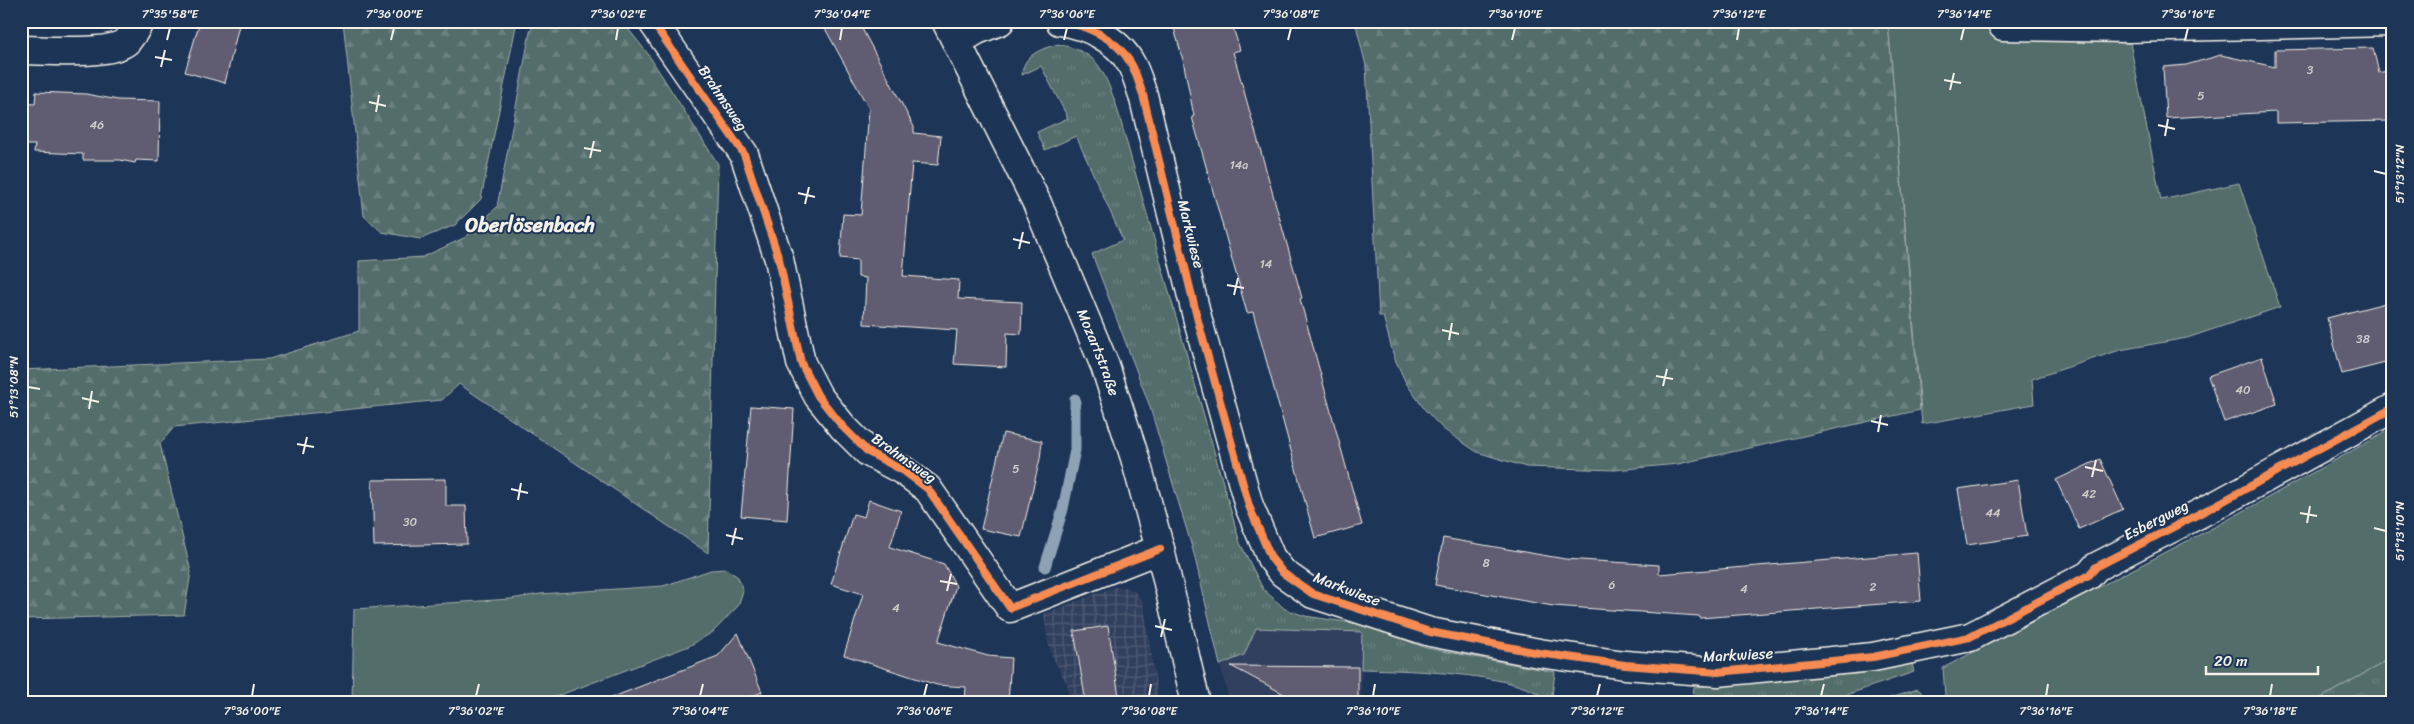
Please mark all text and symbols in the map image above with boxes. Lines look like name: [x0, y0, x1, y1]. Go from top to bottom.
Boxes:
text: 7°35'58"E: [142, 3, 200, 25]
text: 7°36'00"E: [366, 3, 424, 25]
text: 7°36'02"E: [590, 3, 647, 25]
text: 7°36'04"E: [814, 3, 872, 25]
text: 7°36'06"E: [1039, 3, 1096, 25]
text: 7°36'08"E: [1263, 3, 1320, 25]
text: 7°36'10"E: [1488, 3, 1543, 25]
text: 7°36'12"E: [1712, 3, 1767, 25]
text: 7°36'14"E: [1937, 3, 1992, 25]
text: 7°36'16"E: [2161, 3, 2216, 25]
house number: 3: [2307, 59, 2314, 81]
street label: Brahmsweg: [691, 60, 755, 136]
house number: 5: [2197, 85, 2205, 107]
house number: 46: [90, 114, 104, 136]
text: 51°13'12"N: [2389, 144, 2411, 204]
house number: 14a: [1230, 154, 1248, 176]
street label: Markwiese: [1170, 197, 1212, 271]
district label: Oberlösenbach: [465, 208, 595, 243]
house number: 14: [1260, 253, 1273, 275]
street label: Mozartstraße: [1069, 305, 1127, 400]
house number: 38: [2356, 328, 2370, 350]
text: 51°13'08"N: [3, 355, 25, 418]
house number: 40: [2235, 379, 2251, 401]
street label: Brahmsweg: [866, 426, 942, 490]
house number: 5: [1012, 458, 1020, 480]
house number: 42: [2082, 483, 2096, 505]
street label: Esbergweg: [2119, 492, 2193, 548]
text: 51°13'10"N: [2389, 500, 2411, 561]
house number: 44: [1985, 502, 2001, 524]
house number: 30: [403, 511, 417, 533]
house number: 8: [1482, 552, 1490, 574]
street label: Markwiese: [1310, 564, 1385, 614]
house number: 6: [1609, 574, 1616, 596]
house number: 2: [1870, 576, 1877, 598]
house number: 4: [1740, 578, 1748, 600]
house number: 4: [892, 597, 900, 619]
street label: Markwiese: [1702, 640, 1774, 670]
scale bar: [2206, 644, 2319, 676]
text: 20 m: [2214, 648, 2248, 674]
text: 7°36'00"E: [224, 700, 282, 722]
text: 7°36'02"E: [448, 700, 505, 722]
text: 7°36'04"E: [672, 700, 730, 722]
text: 7°36'06"E: [896, 700, 953, 722]
text: 7°36'08"E: [1121, 700, 1178, 722]
text: 7°36'10"E: [1346, 700, 1401, 722]
text: 7°36'12"E: [1570, 700, 1625, 722]
text: 7°36'14"E: [1794, 700, 1849, 722]
text: 7°36'16"E: [2019, 700, 2074, 722]
text: 7°36'18"E: [2243, 700, 2298, 722]

